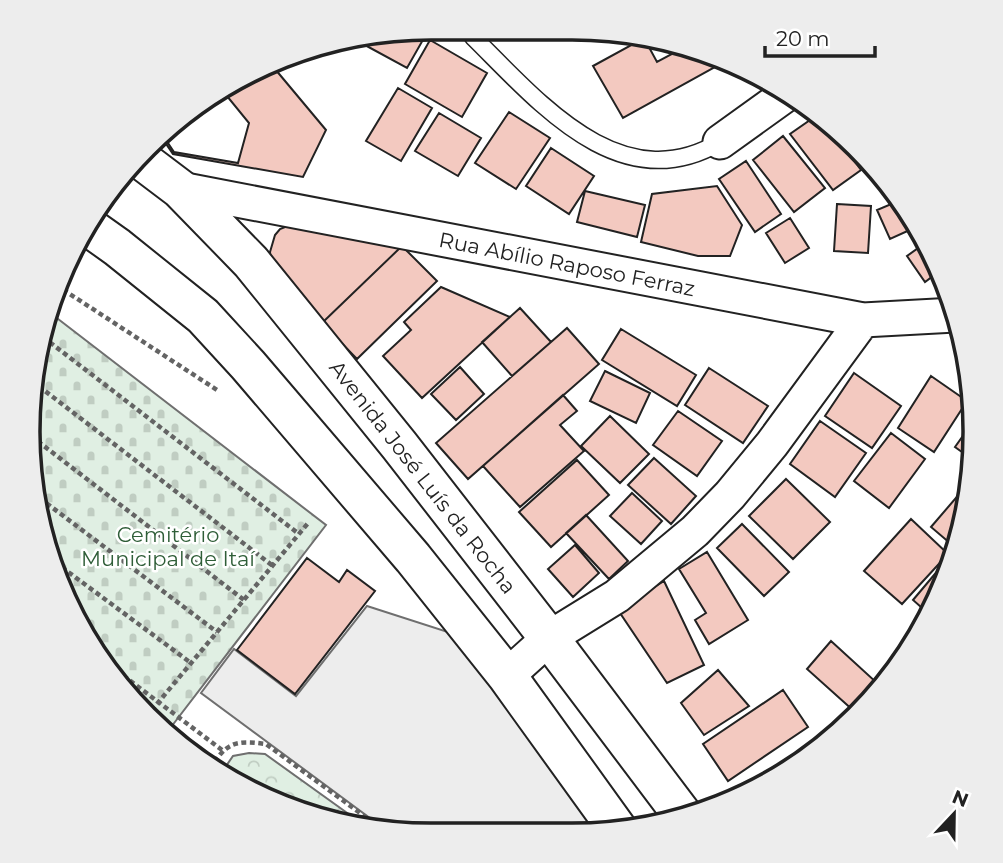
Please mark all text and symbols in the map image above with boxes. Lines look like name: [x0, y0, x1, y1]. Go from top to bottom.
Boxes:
scale bar: [765, 14, 875, 58]
text: 20 m: [776, 26, 830, 51]
street label: Rua Abílio Raposo Ferraz: [437, 227, 697, 301]
street label: Avenida José Luís da Rocha: [324, 356, 522, 598]
park label: Cemitério Municipal de Itaí: [81, 522, 256, 571]
north arrow: [919, 779, 989, 849]
text: N: [949, 785, 972, 812]

